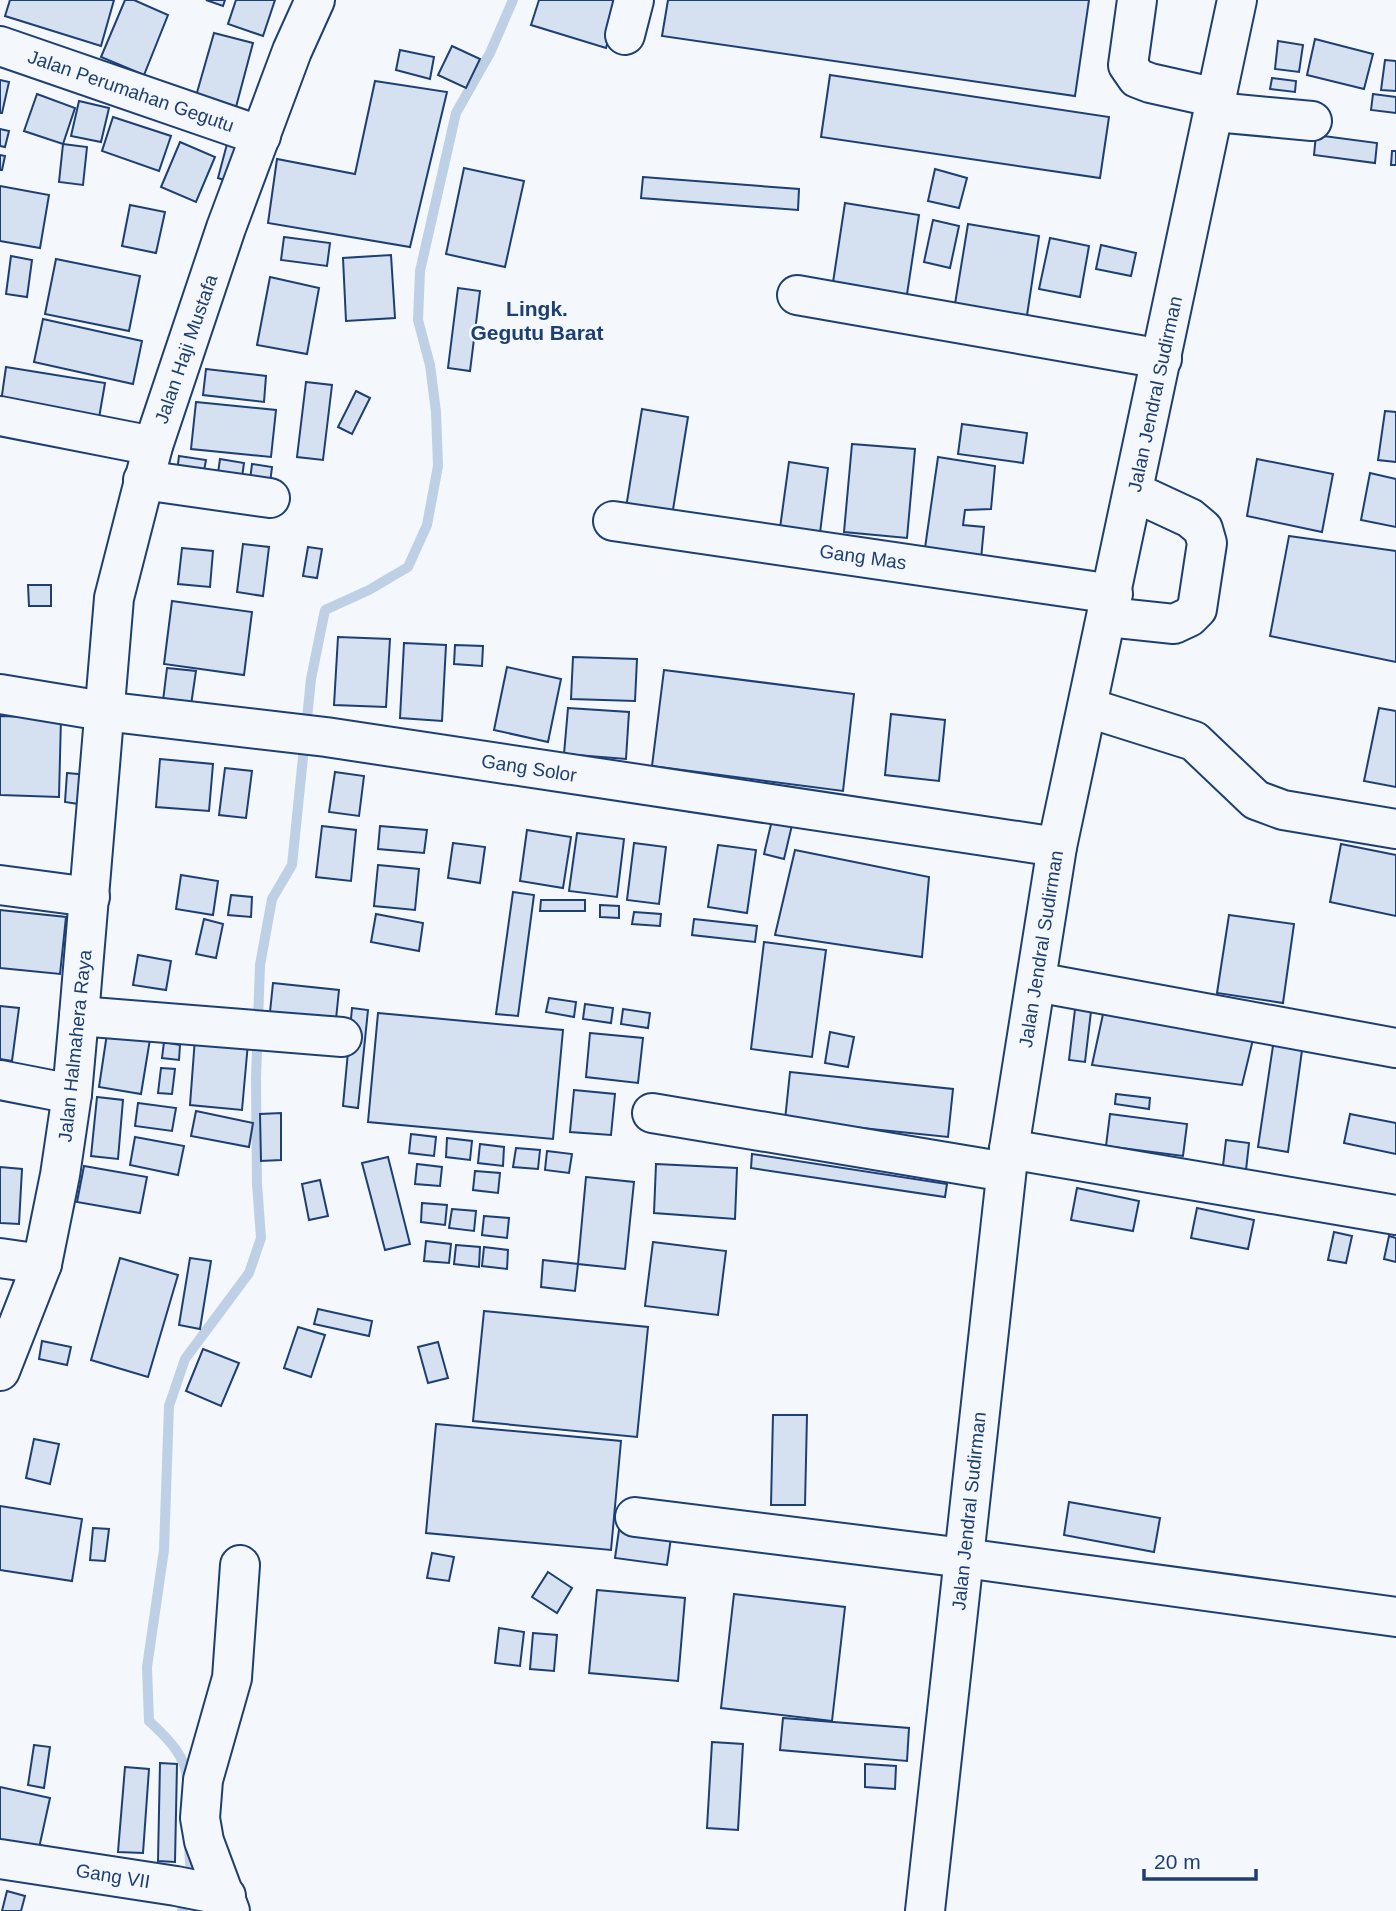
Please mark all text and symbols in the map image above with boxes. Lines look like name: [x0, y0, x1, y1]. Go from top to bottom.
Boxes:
street label: Jalan Perumahan Gegutu: [25, 46, 237, 136]
street label: Jalan Haji Mustafa: [151, 271, 222, 426]
street label: Jalan Jendral Sudirman: [1124, 294, 1186, 494]
district label: Lingk. Gegutu Barat: [470, 297, 604, 344]
street label: Gang Mas: [818, 541, 908, 573]
street label: Gang Solor: [480, 750, 579, 786]
street label: Jalan Jendral Sudirman: [1015, 849, 1067, 1049]
street label: Jalan Halmahera Raya: [54, 948, 96, 1143]
street label: Jalan Jendral Sudirman: [948, 1411, 990, 1611]
scale bar: [1144, 1838, 1256, 1882]
text: 20 m: [1154, 1850, 1201, 1873]
street label: Gang VII: [74, 1860, 152, 1892]

